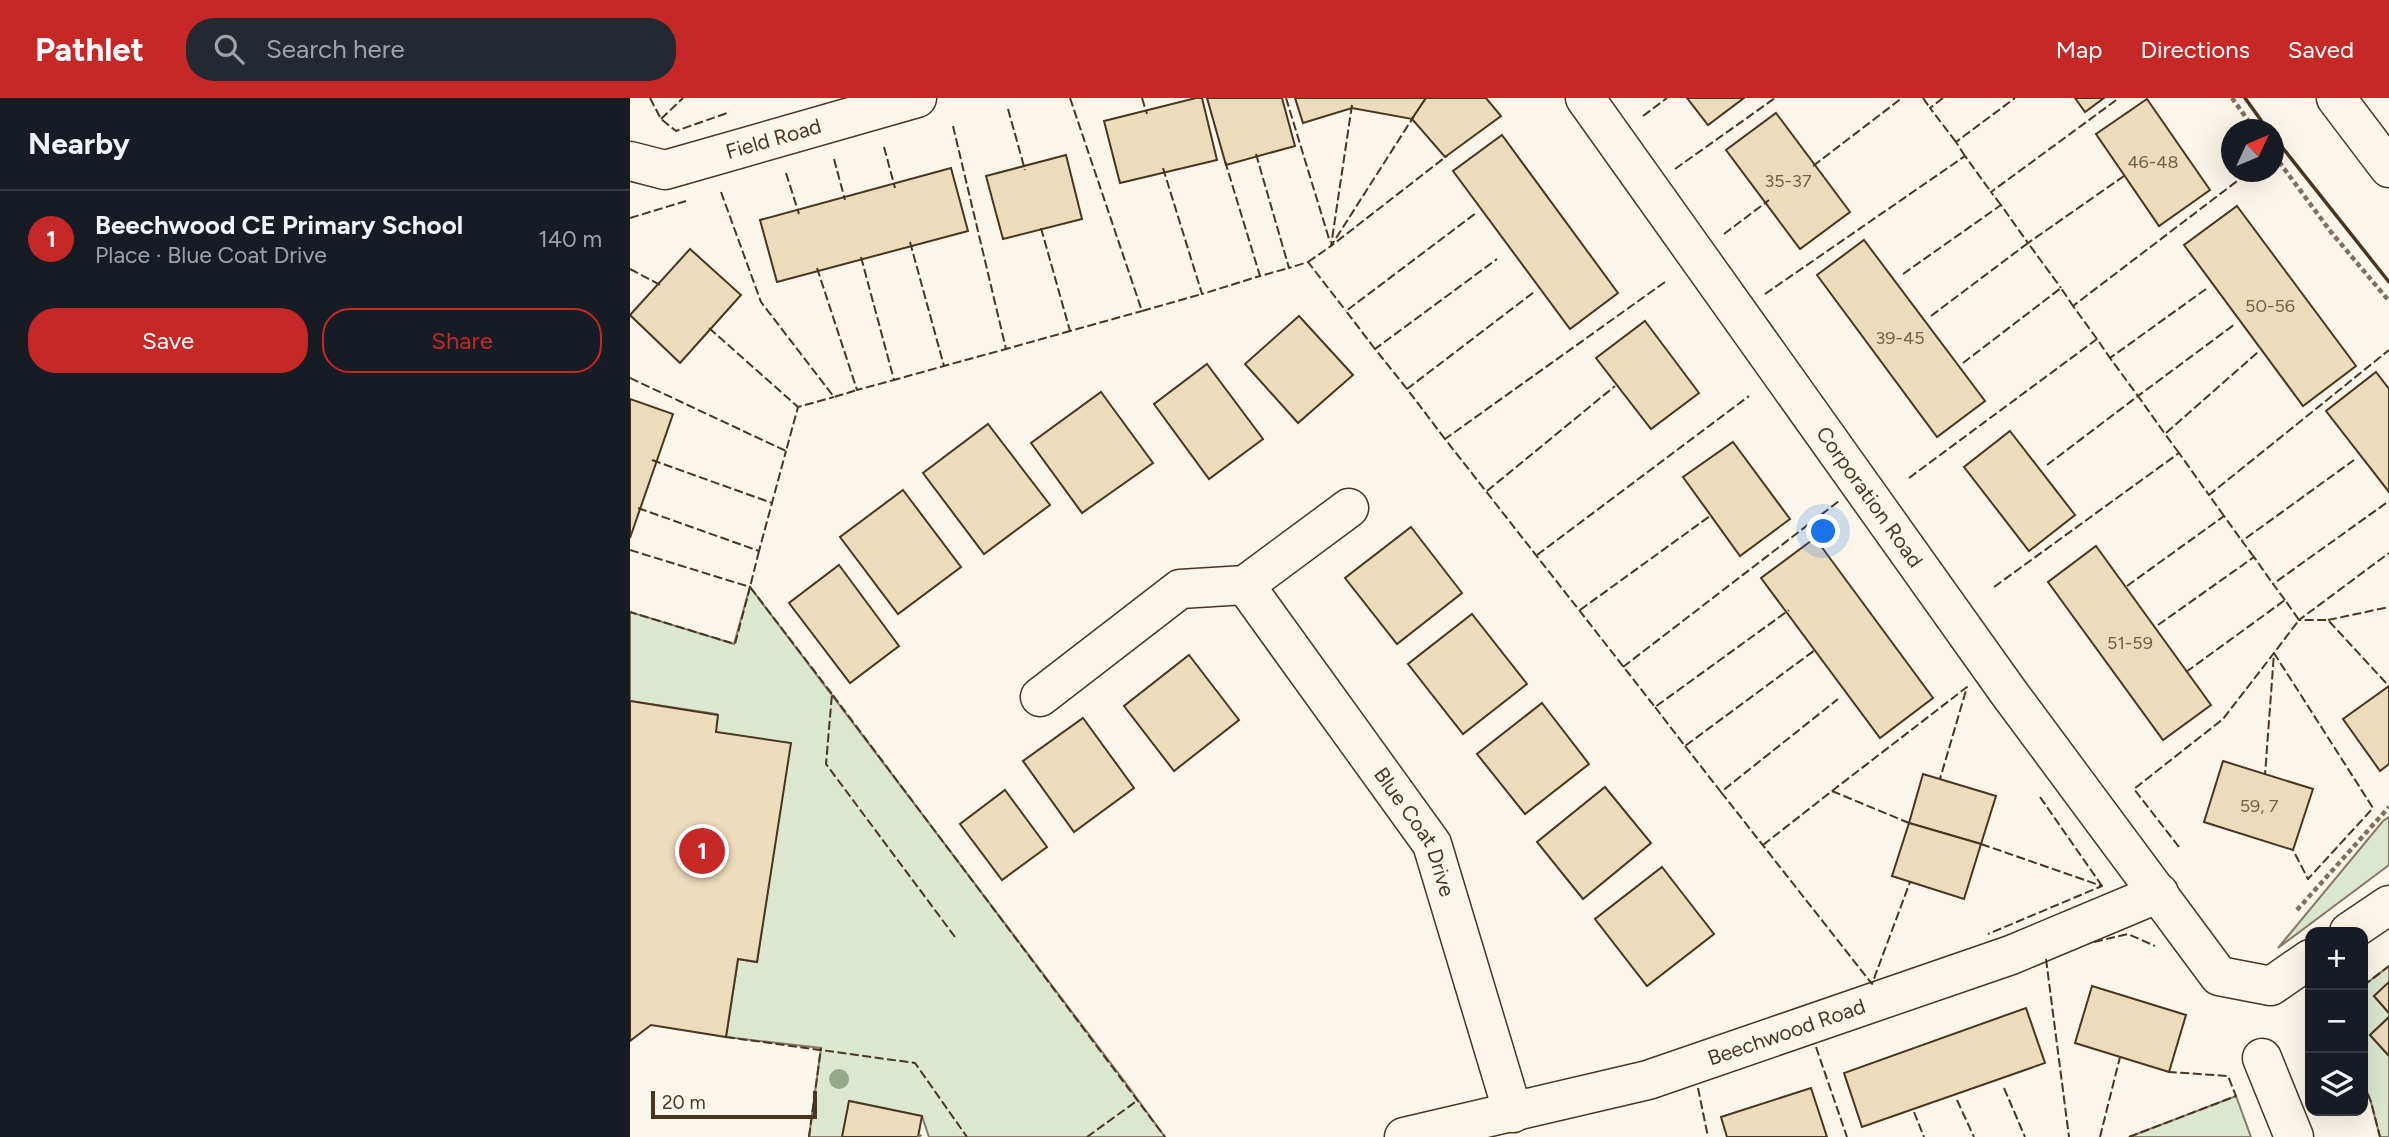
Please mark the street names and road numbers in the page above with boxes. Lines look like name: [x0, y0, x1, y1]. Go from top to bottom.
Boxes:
street label: Field Road: [723, 113, 824, 164]
street label: Corporation Road: [1811, 421, 1928, 572]
street label: Blue Coat Drive: [1369, 762, 1460, 900]
street label: Beechwood Road: [1704, 993, 1868, 1071]

